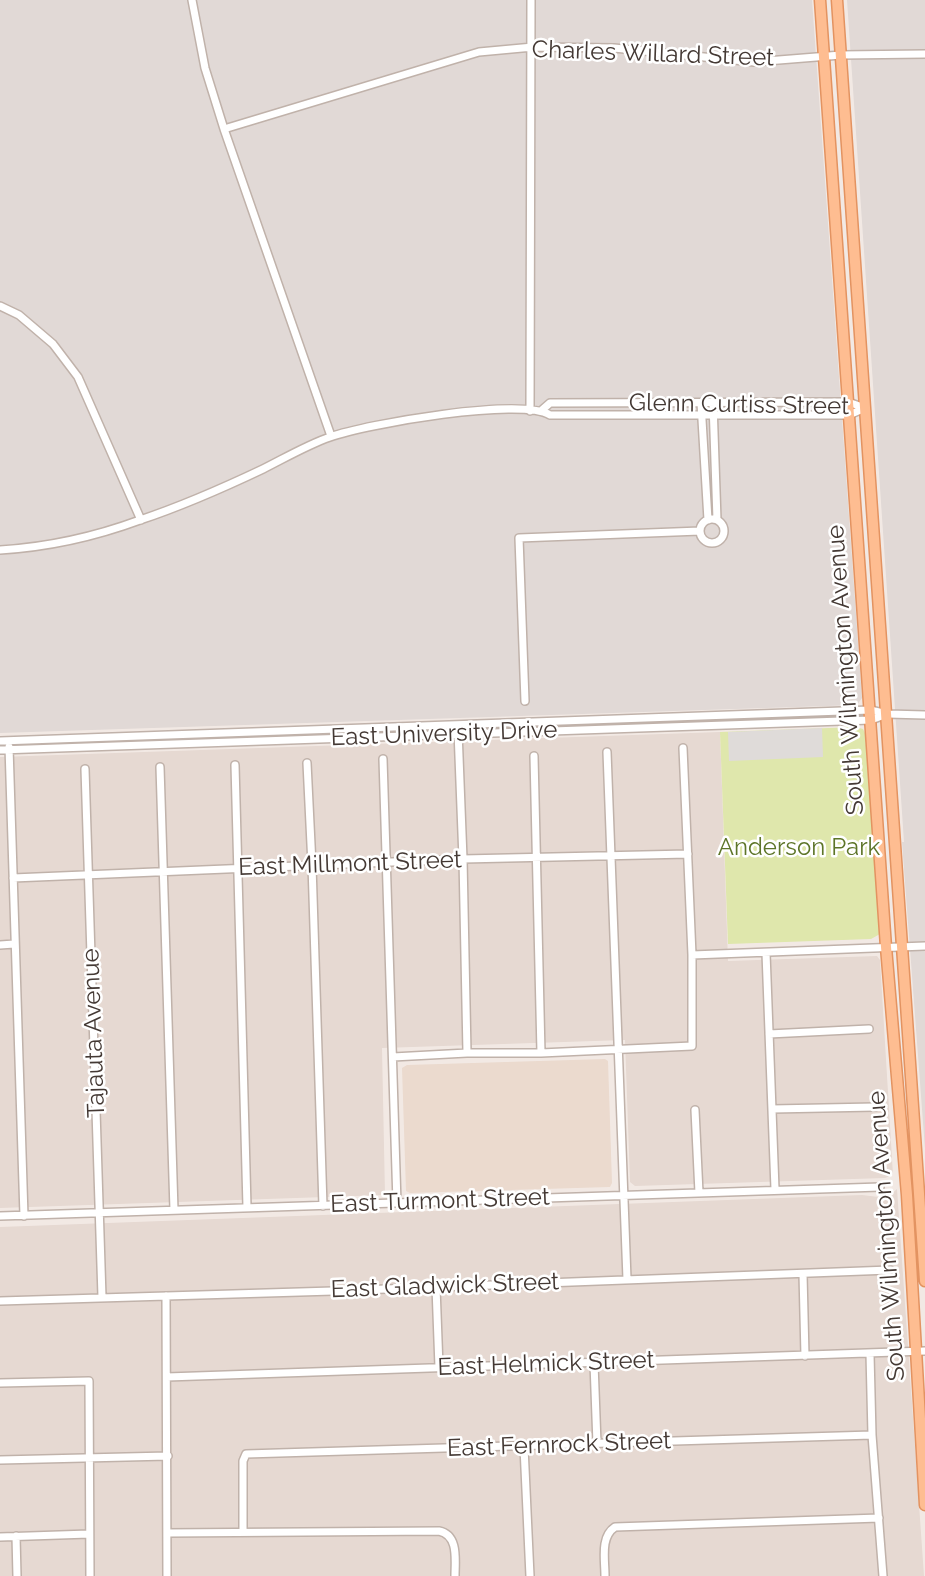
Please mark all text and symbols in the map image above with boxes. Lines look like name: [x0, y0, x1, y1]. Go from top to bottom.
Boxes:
street label: Charles Willard Street: [531, 35, 775, 73]
street label: Glenn Curtiss Street: [629, 389, 849, 421]
street label: South Wilmington Avenue: [821, 524, 871, 816]
street label: East University Drive: [330, 716, 558, 752]
park label: Anderson Park: [718, 834, 880, 862]
street label: East Millmont Street: [238, 846, 462, 882]
street label: Tajauta Avenue: [77, 948, 111, 1118]
street label: South Wilmington Avenue: [862, 1090, 912, 1382]
street label: East Turmont Street: [330, 1183, 550, 1219]
street label: East Gladwick Street: [330, 1268, 560, 1304]
street label: East Helmick Street: [437, 1346, 655, 1382]
street label: East Fernrock Street: [447, 1427, 671, 1463]

